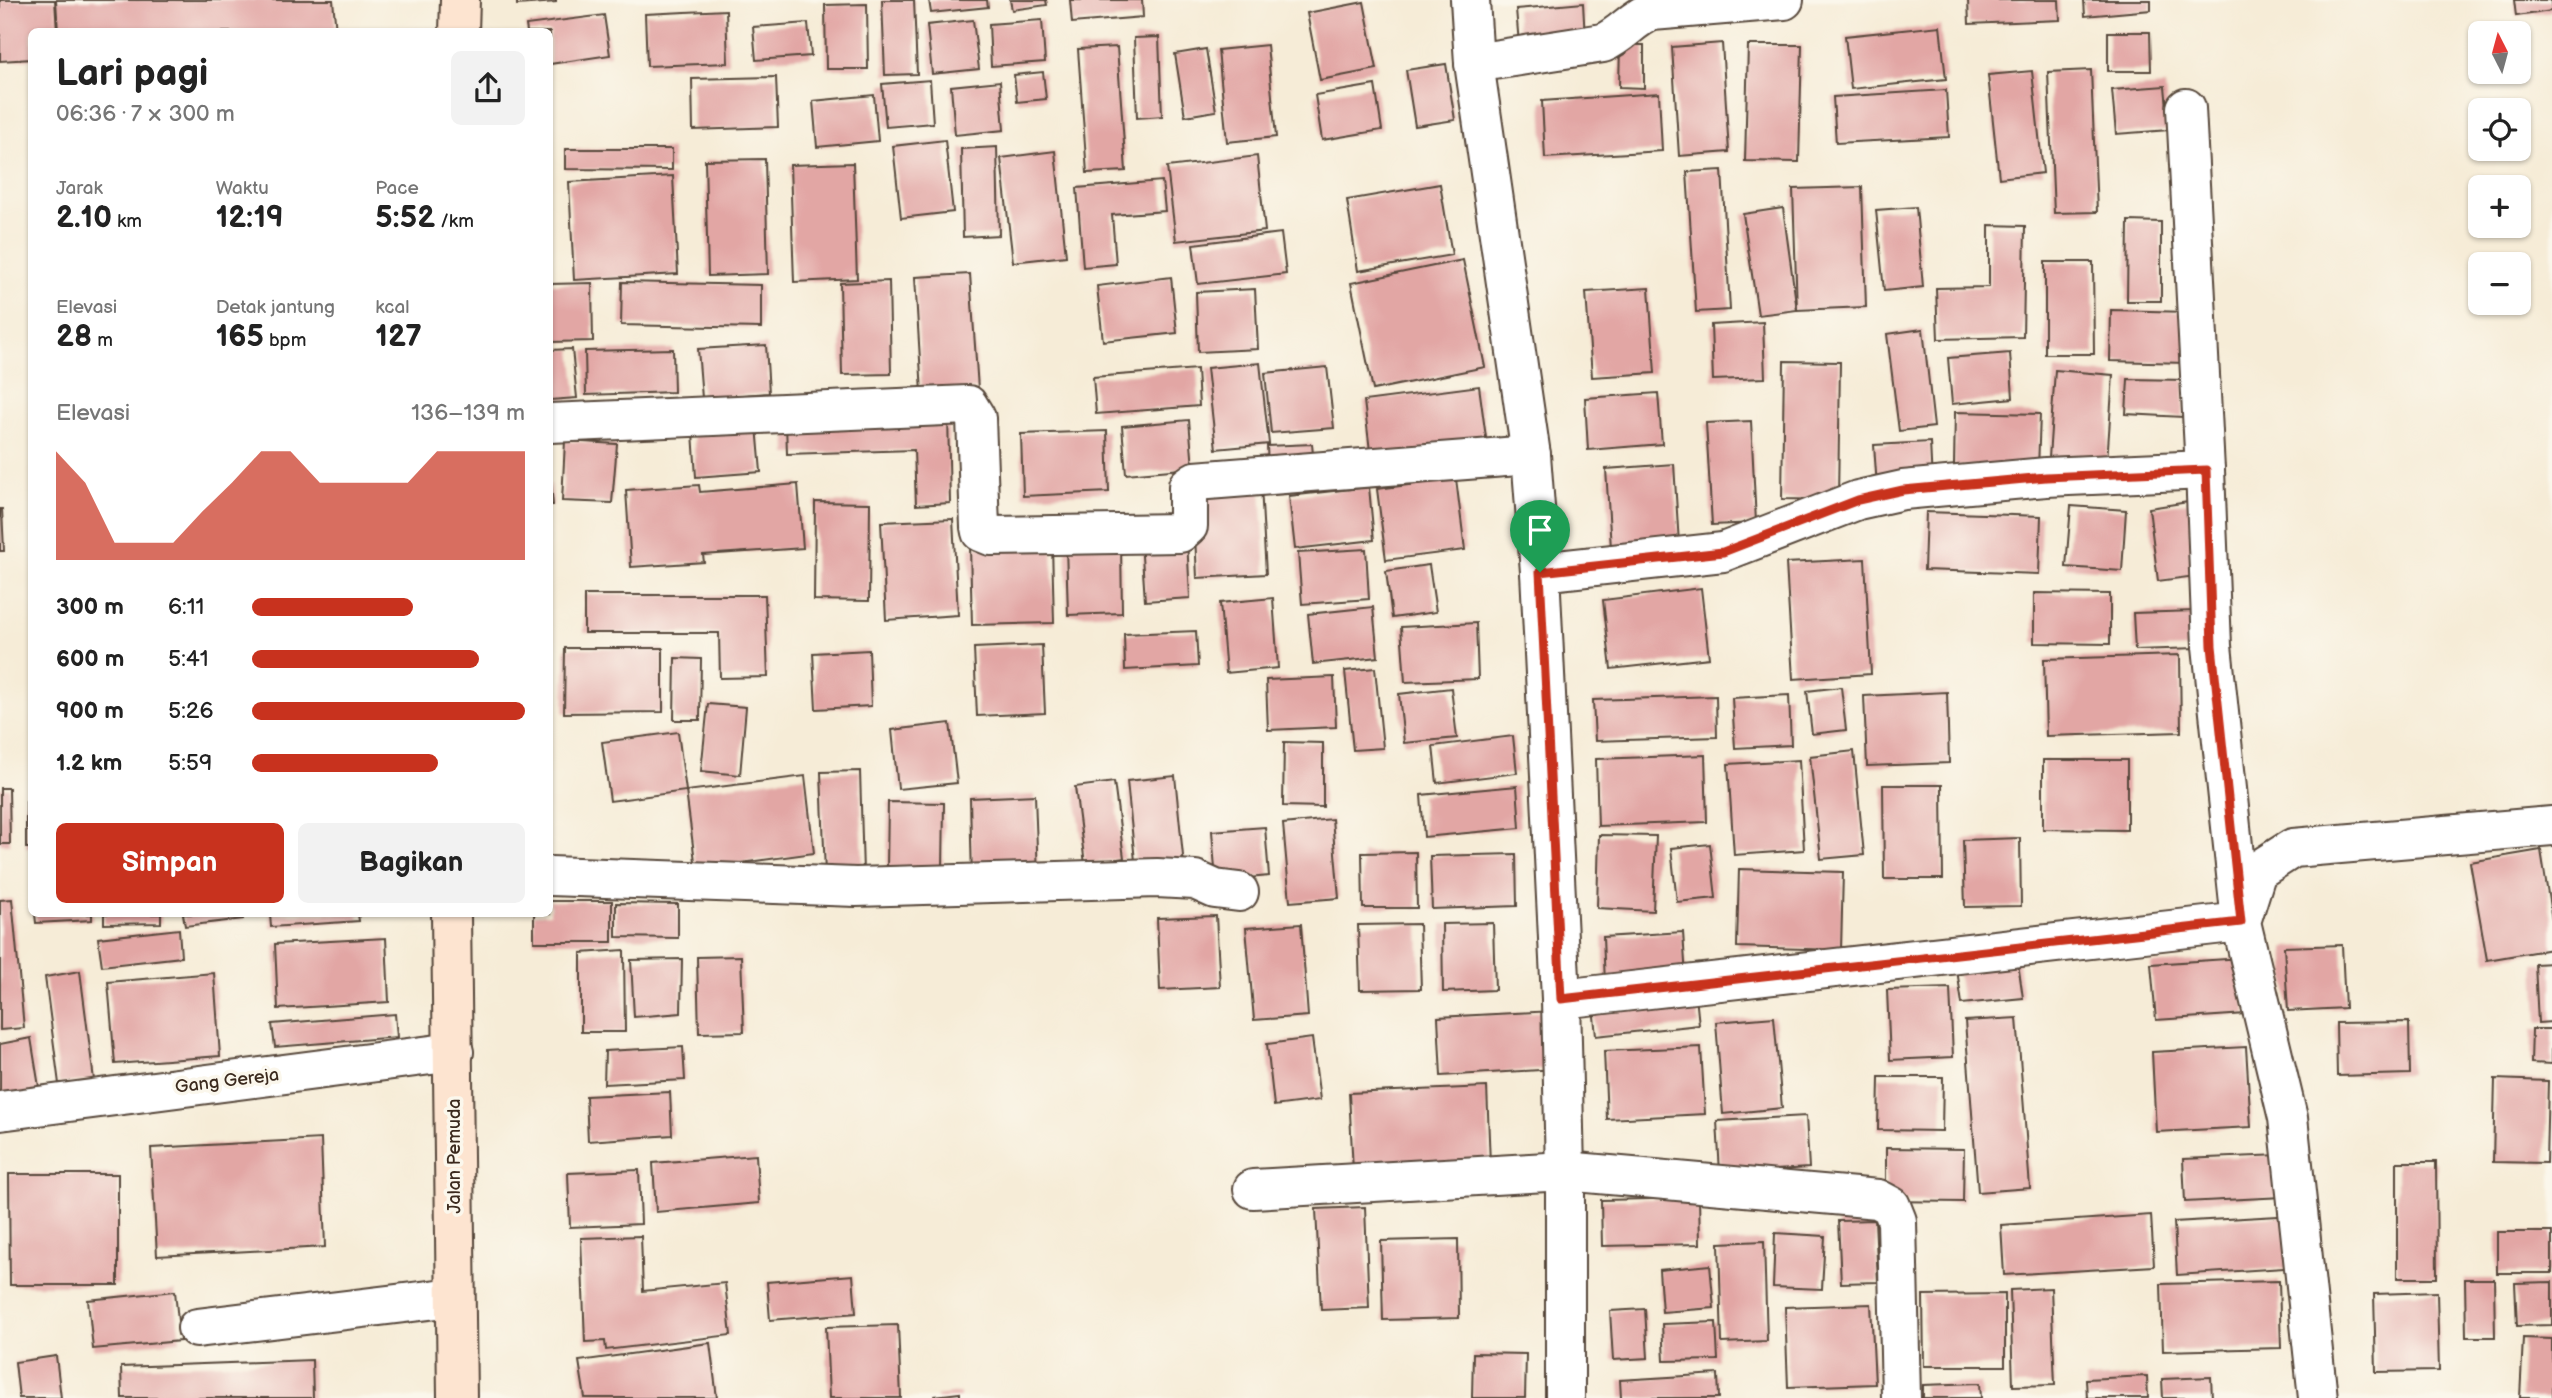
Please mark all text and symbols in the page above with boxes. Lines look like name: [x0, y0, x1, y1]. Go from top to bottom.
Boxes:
north arrow: [2468, 21, 2530, 84]
map controls: [2468, 21, 2531, 315]
text: Lari pagi: [56, 51, 208, 96]
button: share: [451, 51, 525, 125]
button: locate: [2468, 98, 2531, 161]
text: 06:36 · 7 × 300 m: [56, 100, 235, 128]
button: +: [2468, 175, 2531, 238]
text: Jarak: [56, 177, 103, 200]
text: Waktu: [216, 177, 269, 200]
text: Pace: [375, 177, 419, 200]
text: 2.10: [56, 200, 112, 236]
text: 12:19: [216, 200, 284, 236]
text: 5:52: [375, 200, 435, 236]
text: km: [112, 210, 142, 233]
text: /km: [435, 210, 474, 233]
button: −: [2468, 252, 2531, 315]
text: Elevasi: [56, 296, 117, 319]
text: Detak jantung: [216, 296, 335, 319]
text: kcal: [375, 296, 409, 319]
text: 28: [56, 319, 92, 355]
text: 165: [216, 319, 264, 355]
text: 127: [375, 319, 422, 355]
text: m: [92, 329, 113, 352]
text: bpm: [264, 329, 306, 352]
text: Elevasi: [56, 399, 130, 427]
text: 136–139 m: [411, 399, 525, 427]
pin: [1510, 500, 1570, 572]
icon: arrive: [1521, 511, 1559, 549]
text: 300 m: [56, 593, 124, 621]
text: 6:11: [168, 593, 205, 621]
text: 600 m: [56, 645, 124, 673]
text: 5:41: [168, 645, 209, 673]
text: 900 m: [56, 697, 124, 725]
text: 5:26: [168, 697, 213, 725]
text: 1.2 km: [56, 749, 122, 777]
text: 5:59: [168, 749, 212, 777]
button: Simpan: [56, 823, 284, 903]
button: Bagikan: [298, 823, 525, 903]
street label: Gang Gereja: [174, 1064, 280, 1098]
street label: Jalan Pemuda: [444, 1099, 465, 1213]

